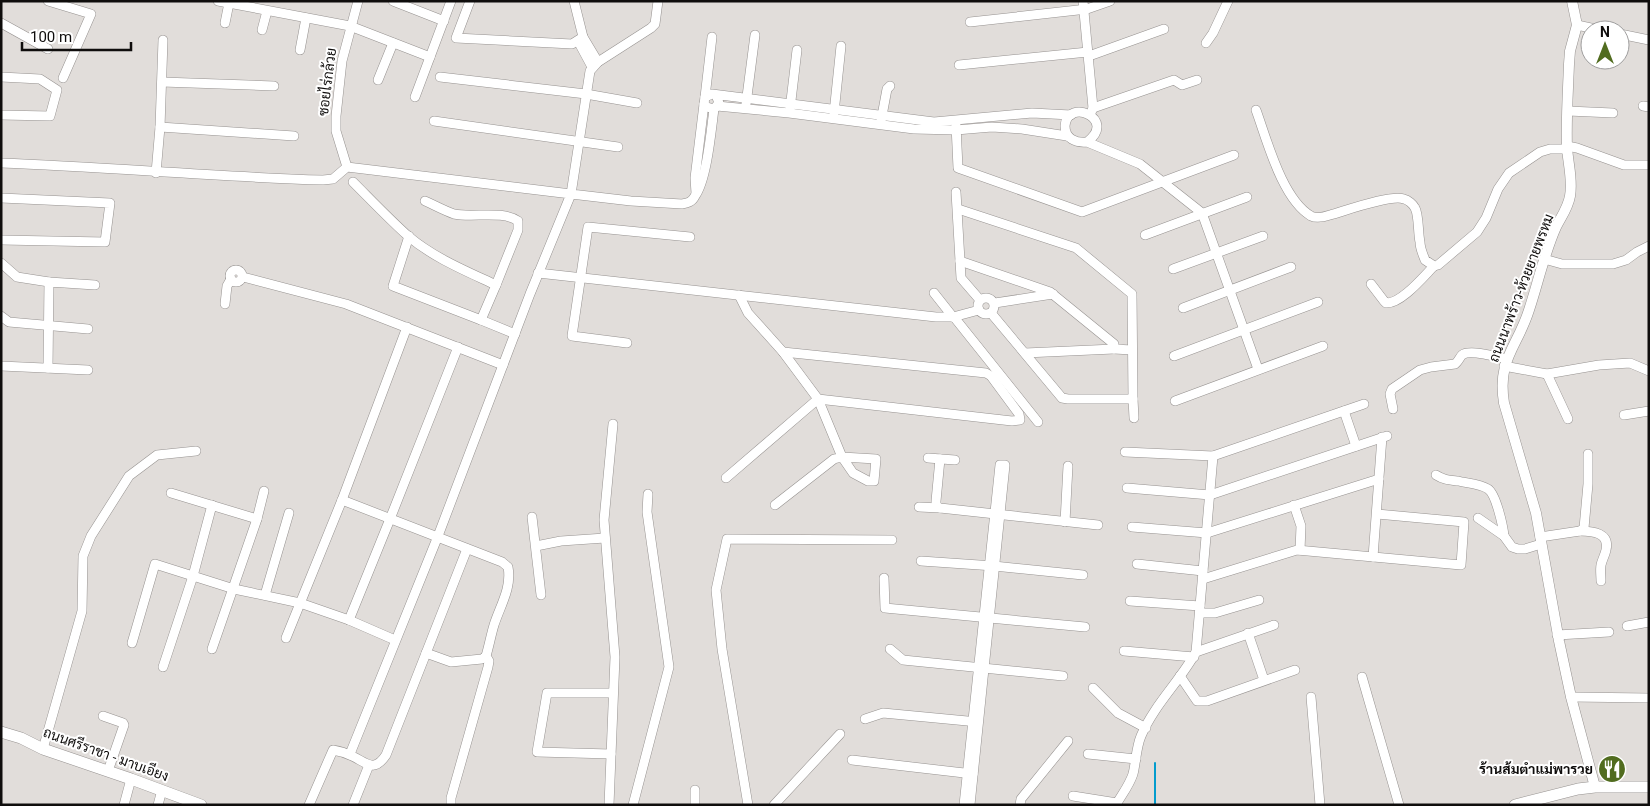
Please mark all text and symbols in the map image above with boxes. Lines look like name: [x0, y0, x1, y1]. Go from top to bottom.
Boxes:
scale bar: [22, 20, 131, 52]
north arrow: [1580, 20, 1630, 70]
text: N: [1600, 24, 1610, 40]
text: 100 m: [30, 28, 72, 46]
street label: ซอยไร่กล้วย: [314, 47, 339, 117]
street label: ถนนนาพร้าว-ห้วยยายพรหม: [1484, 211, 1557, 364]
street label: ถนนศรีราชา - มาบเอียง: [41, 723, 171, 784]
restaurant icon: ร้านส้มตำแม่พารวย: [1597, 754, 1627, 784]
place label: ร้านส้มตำแม่พารวย: [1479, 761, 1593, 777]

